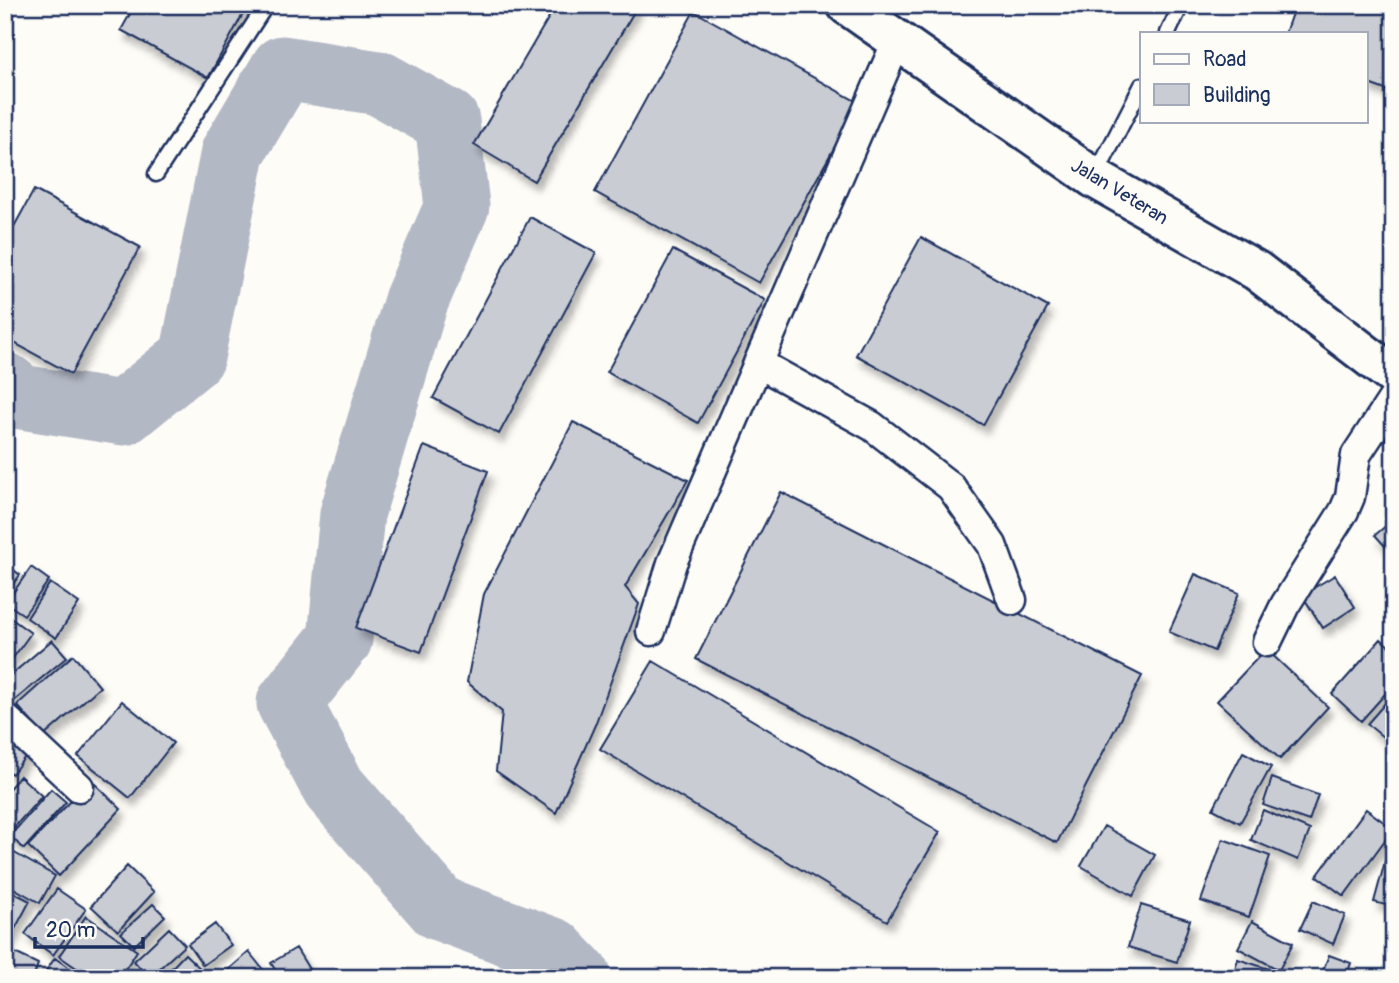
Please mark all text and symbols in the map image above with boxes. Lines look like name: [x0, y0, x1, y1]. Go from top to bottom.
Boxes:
legend: [1140, 32, 1368, 122]
text: Road: [1203, 46, 1247, 73]
text: Building: [1203, 82, 1270, 109]
street label: Jalan Veteran: [1067, 153, 1172, 230]
scale bar: [35, 906, 144, 950]
text: 20 m: [46, 917, 95, 944]

